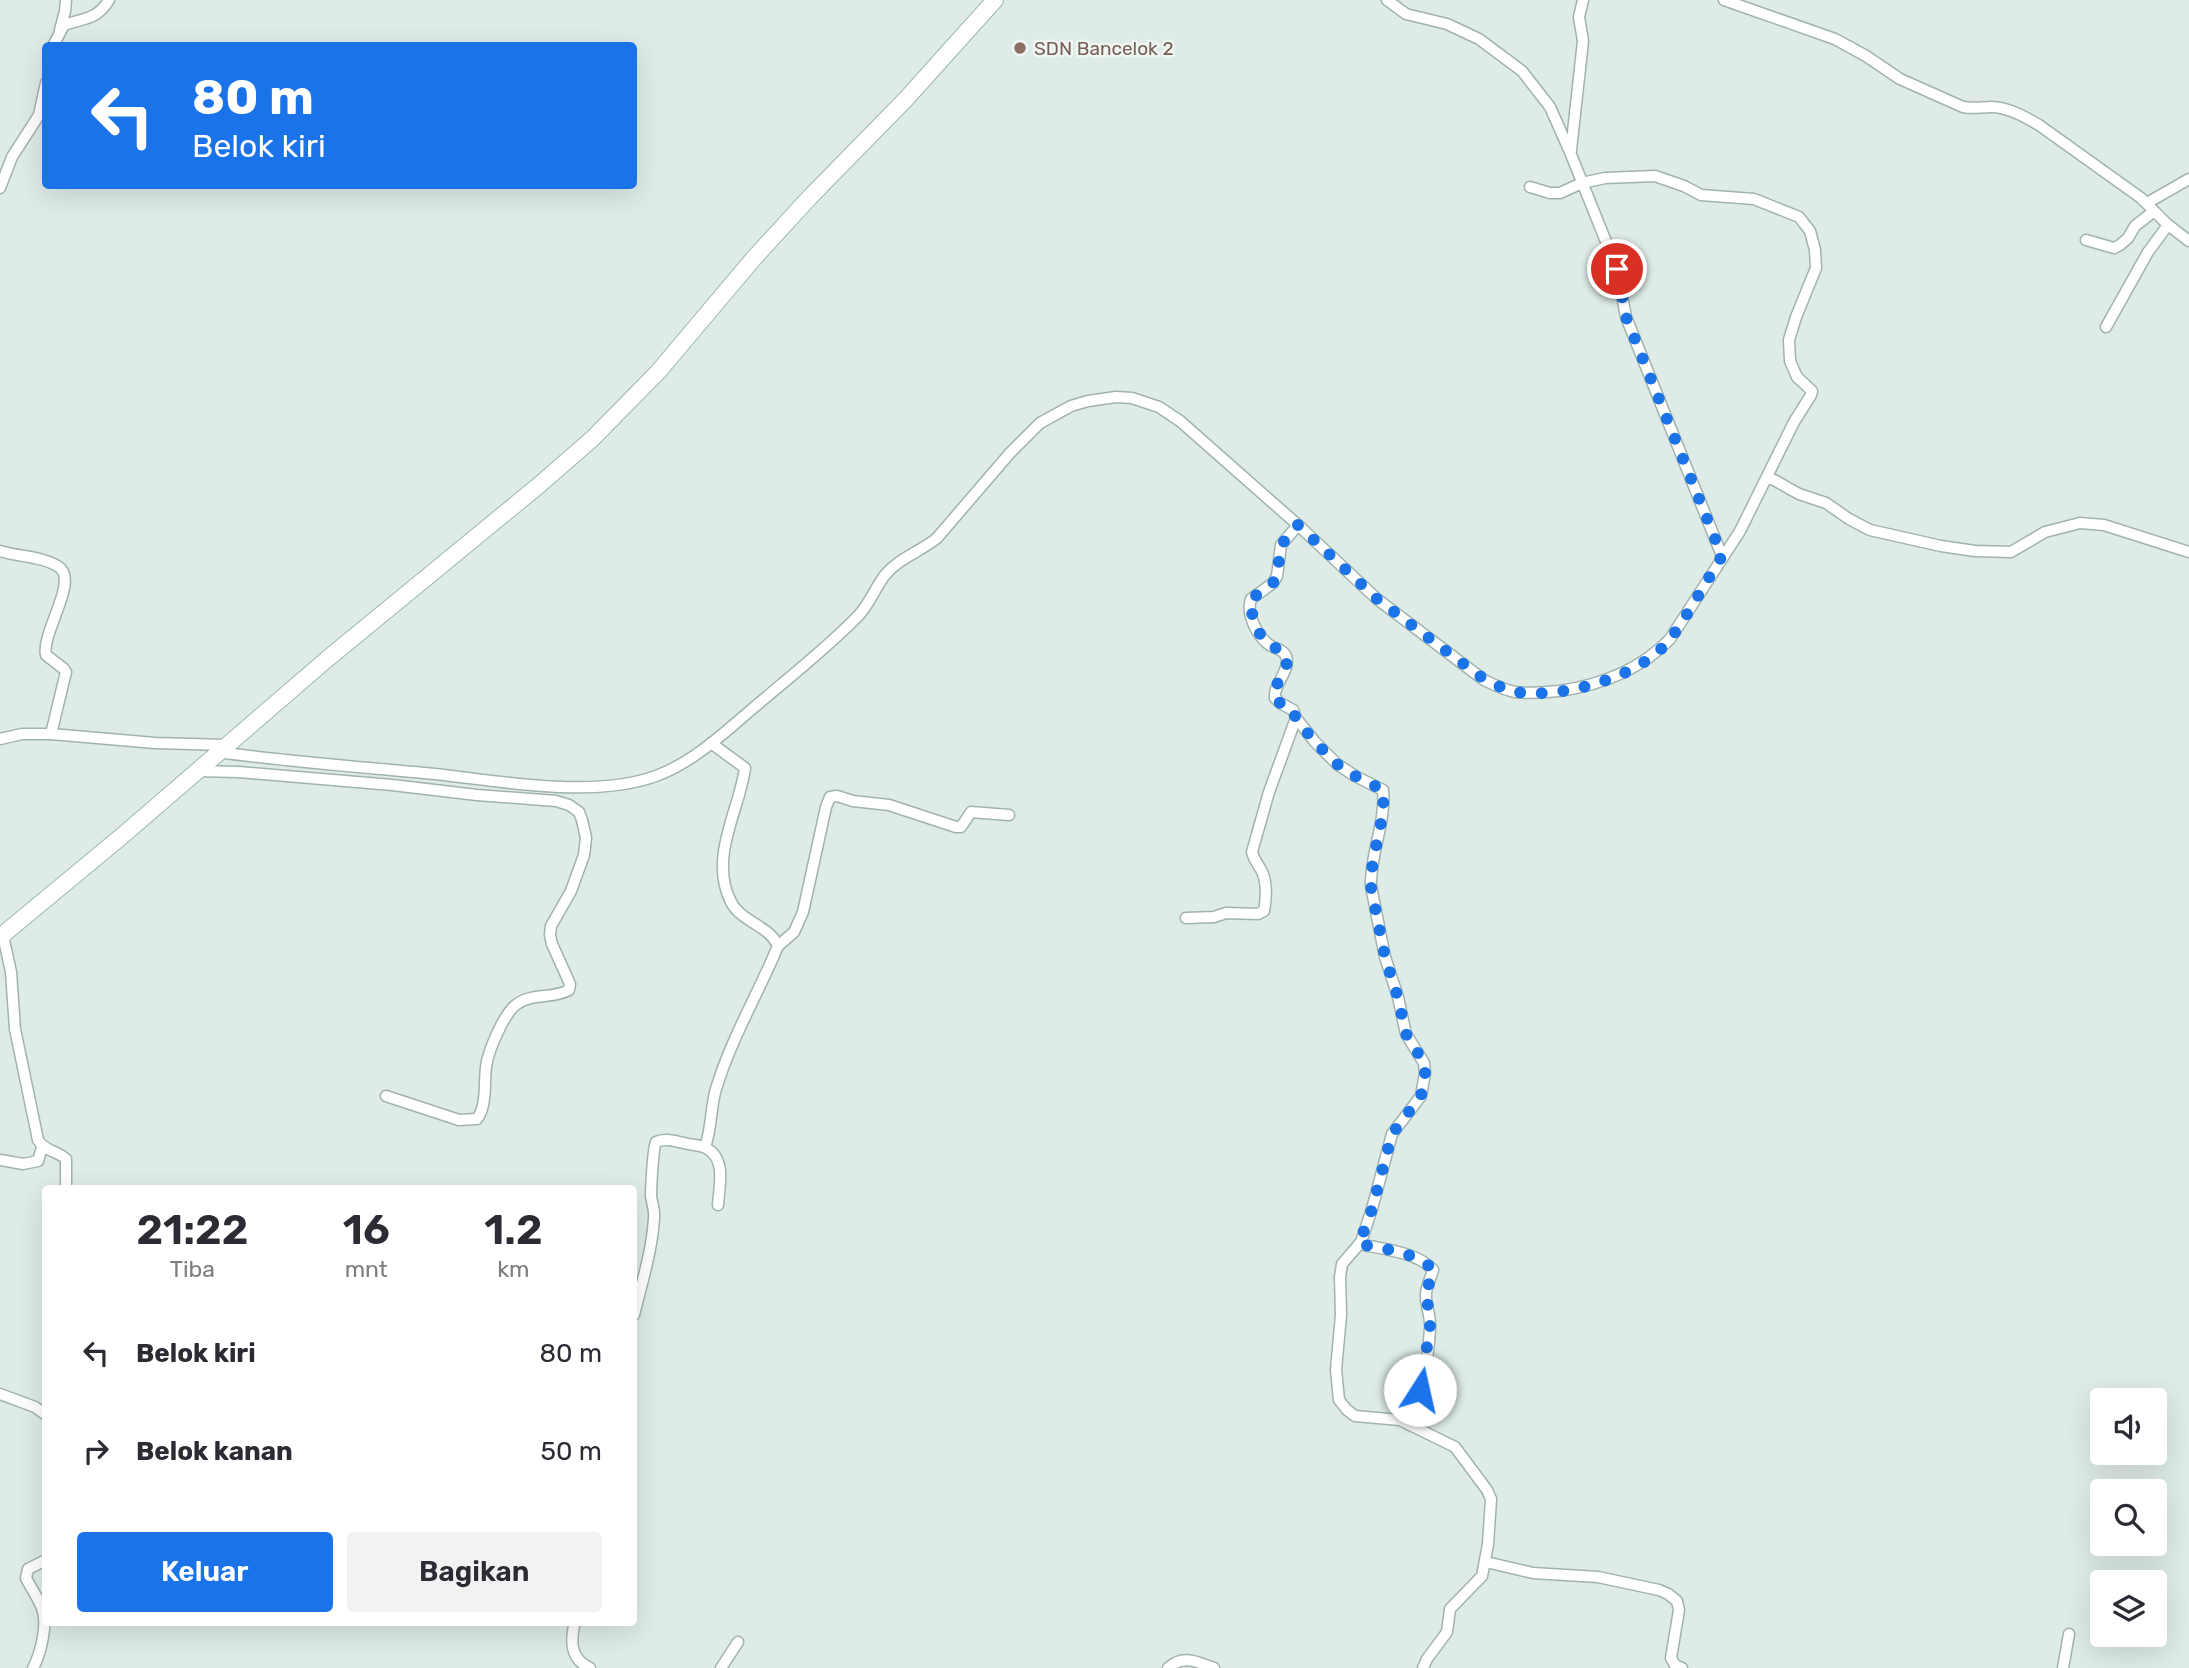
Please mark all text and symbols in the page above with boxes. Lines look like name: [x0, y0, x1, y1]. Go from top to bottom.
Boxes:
place label: SDN Bancelok 2: [1034, 37, 1174, 60]
marker: SDN Bancelok 2: [1012, 40, 1028, 56]
text: 80 m: [192, 68, 314, 126]
icon: left: [77, 70, 168, 161]
text: Belok kiri: [192, 127, 326, 165]
pin: [1587, 239, 1647, 299]
icon: arrive: [1598, 250, 1636, 288]
text: 21:22: [136, 1205, 248, 1255]
text: 16: [343, 1205, 390, 1255]
text: 1.2: [484, 1205, 543, 1255]
text: Tiba: [170, 1255, 215, 1283]
text: mnt: [345, 1255, 388, 1283]
text: km: [497, 1255, 530, 1283]
icon: left: [77, 1334, 115, 1372]
text: Belok kiri: [136, 1338, 256, 1369]
text: 80 m: [539, 1338, 602, 1369]
position arrow: [1383, 1353, 1457, 1427]
map controls: [2090, 1388, 2167, 1647]
button: sound: [2090, 1388, 2167, 1465]
icon: right: [77, 1432, 115, 1470]
text: Belok kanan: [136, 1436, 293, 1467]
text: 50 m: [541, 1436, 602, 1467]
button: search: [2090, 1479, 2167, 1556]
button: Keluar: [77, 1532, 333, 1612]
button: Bagikan: [347, 1532, 602, 1612]
button: layers: [2090, 1570, 2167, 1647]

